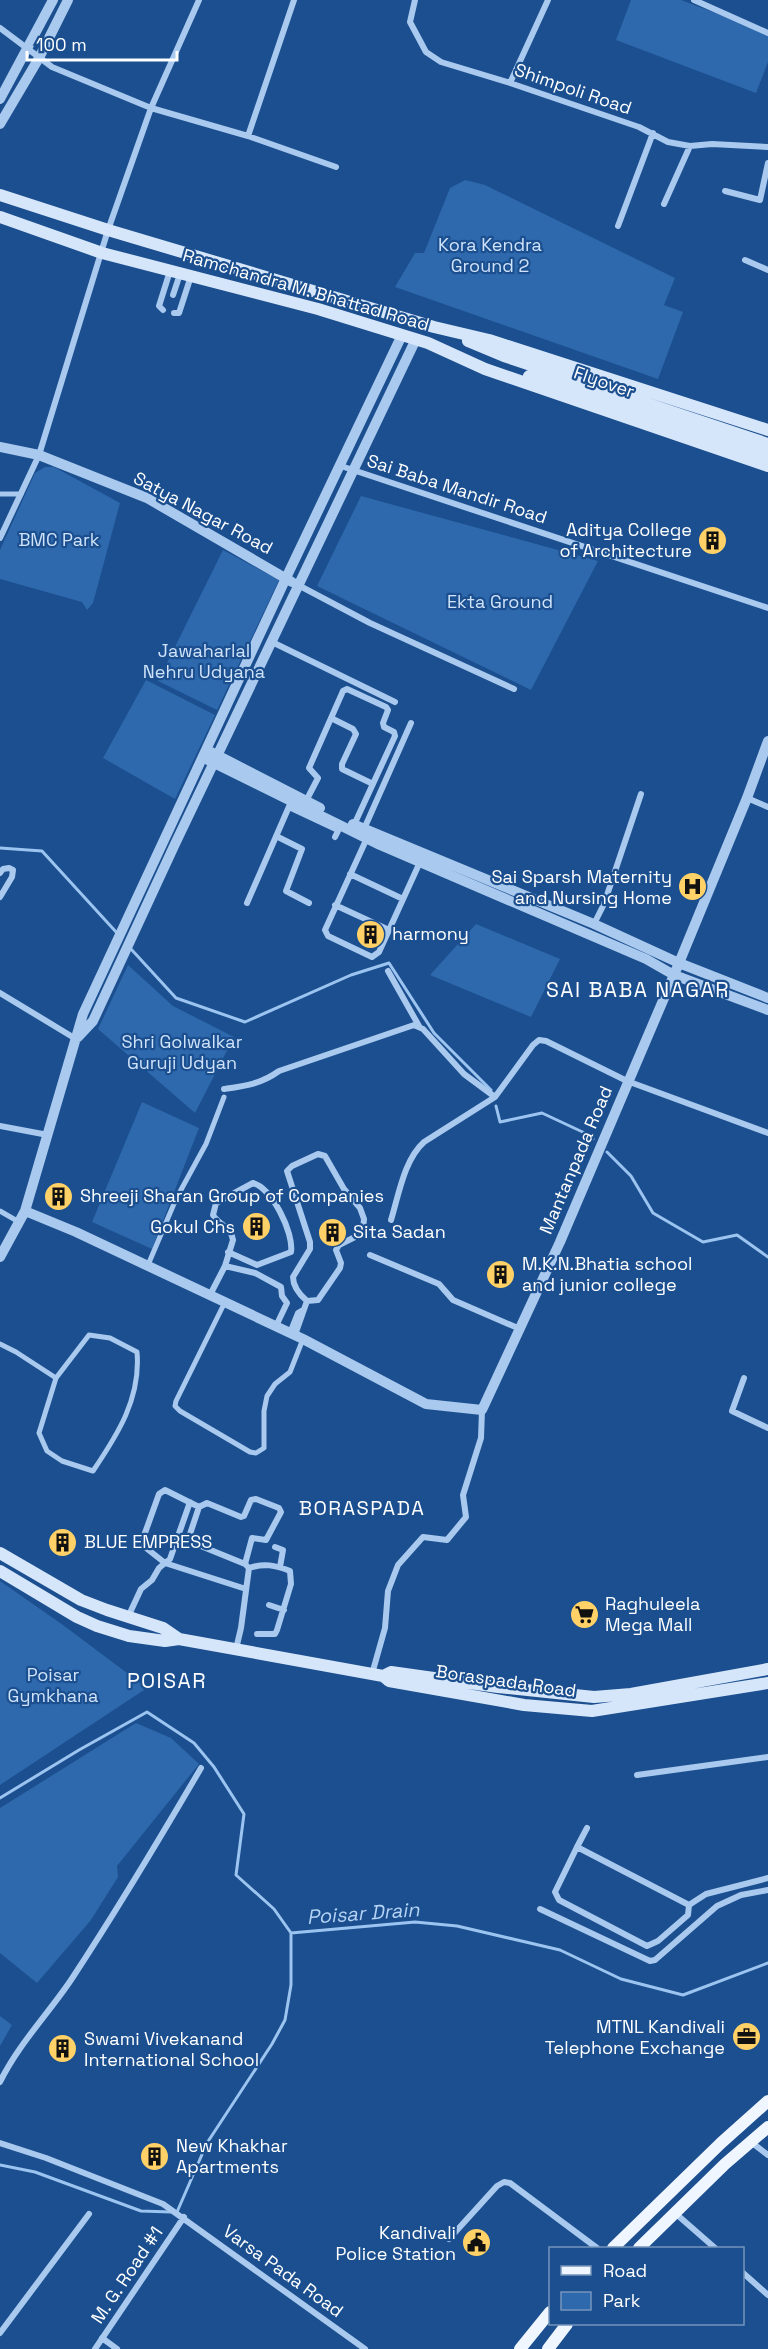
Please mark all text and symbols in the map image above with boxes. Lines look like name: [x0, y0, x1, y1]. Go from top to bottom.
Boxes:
scale bar: [27, 24, 177, 62]
text: 100 m: [36, 33, 87, 56]
street label: Shimpoli Road: [512, 58, 635, 119]
park label: Kora Kendra Ground 2: [438, 233, 542, 277]
street label: Ramchandra M. Bhattad Road: [180, 243, 432, 336]
street label: Flyover: [571, 360, 638, 403]
street label: Sai Baba Mandir Road: [364, 449, 550, 528]
street label: Satya Nagar Road: [130, 466, 277, 559]
place label: Aditya College of Architecture: [559, 518, 692, 562]
building icon: Aditya College of Architecture: [697, 524, 729, 556]
park label: BMC Park: [18, 528, 100, 551]
park label: Ekta Ground: [447, 590, 553, 613]
park label: Jawaharlal Nehru Udyana: [143, 639, 265, 683]
place label: Sai Sparsh Maternity and Nursing Home: [491, 865, 672, 909]
hospital icon: Sai Sparsh Maternity and Nursing Home: [677, 871, 709, 903]
building icon: harmony: [355, 918, 387, 950]
place label: harmony: [392, 922, 469, 945]
district label: SAI BABA NAGAR: [546, 976, 730, 1003]
park label: Shri Golwalkar Guruji Udyan: [122, 1030, 243, 1074]
street label: Mantanpada Road: [534, 1082, 617, 1237]
building icon: Shreeji Sharan Group of Companies: [43, 1180, 75, 1212]
place label: Shreeji Sharan Group of Companies: [80, 1184, 384, 1207]
building icon: Gokul Chs: [240, 1211, 272, 1243]
place label: Gokul Chs: [150, 1215, 235, 1238]
building icon: Sita Sadan: [316, 1216, 348, 1248]
place label: Sita Sadan: [353, 1220, 446, 1243]
place label: M.K.N.Bhatia school and junior college: [522, 1252, 692, 1296]
building icon: M.K.N.Bhatia school and junior college: [485, 1258, 517, 1290]
district label: BORASPADA: [299, 1495, 425, 1521]
building icon: BLUE EMPRESS: [47, 1526, 79, 1558]
place label: BLUE EMPRESS: [84, 1530, 212, 1553]
place label: Raghuleela Mega Mall: [605, 1592, 700, 1636]
supermarket icon: Raghuleela Mega Mall: [568, 1598, 600, 1630]
street label: Boraspada Road: [434, 1659, 578, 1702]
park label: Poisar Gymkhana: [8, 1663, 98, 1707]
district label: POISAR: [127, 1667, 207, 1694]
water label: Poisar Drain: [306, 1896, 421, 1930]
place label: MTNL Kandivali Telephone Exchange: [545, 2015, 725, 2059]
office icon: MTNL Kandivali Telephone Exchange: [730, 2021, 762, 2053]
place label: Swami Vivekanand International School: [84, 2027, 259, 2071]
building icon: Swami Vivekanand International School: [47, 2033, 79, 2065]
place label: New Khakhar Apartments: [176, 2134, 288, 2178]
building icon: New Khakhar Apartments: [139, 2140, 171, 2172]
street label: Varsa Pada Road: [219, 2219, 348, 2322]
place label: Kandivali Police Station: [336, 2221, 456, 2265]
street label: M. G. Road #1: [86, 2222, 168, 2328]
public building icon: Kandivali Police Station: [461, 2227, 493, 2259]
legend: [549, 2247, 744, 2325]
text: Road: [603, 2259, 647, 2282]
text: Park: [603, 2289, 641, 2312]

